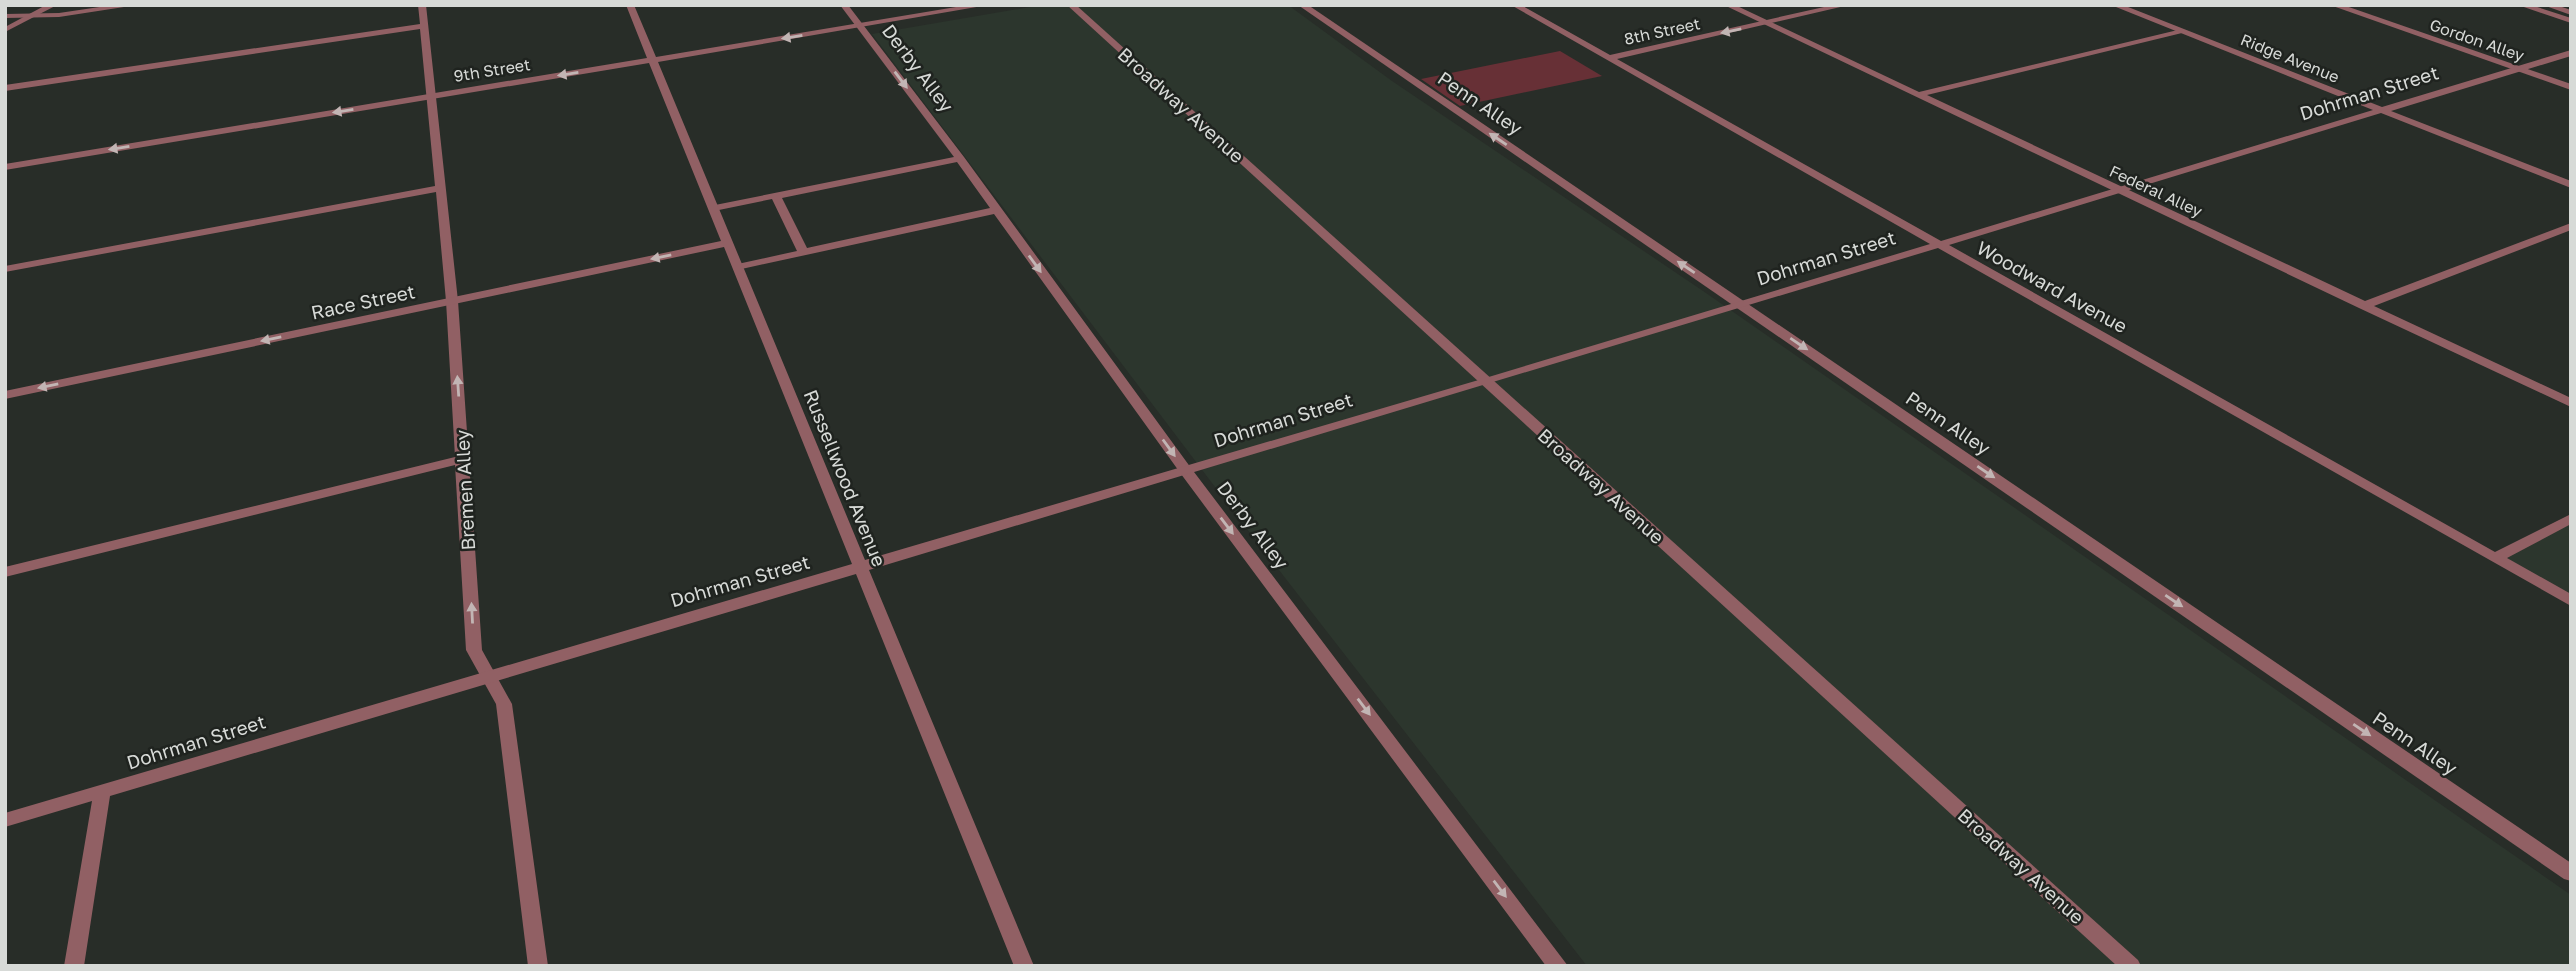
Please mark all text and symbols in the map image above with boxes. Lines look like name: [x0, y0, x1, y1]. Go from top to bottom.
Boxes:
street label: 8th Street: [1622, 13, 1702, 49]
street label: Gordon Alley: [2427, 14, 2527, 66]
street label: Derby Alley: [878, 19, 959, 116]
one-way arrow: [1720, 25, 1742, 36]
street label: Ridge Avenue: [2238, 29, 2342, 87]
one-way arrow: [781, 32, 803, 43]
street label: Broadway Avenue: [1114, 42, 1249, 167]
street label: 9th Street: [452, 54, 532, 86]
street label: Dohrman Street: [2297, 60, 2441, 125]
street label: Penn Alley: [1434, 66, 1527, 139]
one-way arrow: [557, 69, 579, 80]
one-way arrow: [893, 71, 908, 89]
one-way arrow: [332, 106, 354, 117]
one-way arrow: [1489, 132, 1507, 146]
one-way arrow: [108, 143, 130, 154]
street label: Federal Alley: [2106, 161, 2206, 221]
street label: Dohrman Street: [1754, 225, 1898, 290]
street label: Woodward Avenue: [1973, 236, 2131, 337]
one-way arrow: [650, 251, 672, 262]
one-way arrow: [1028, 254, 1043, 272]
one-way arrow: [1677, 260, 1695, 274]
street label: Race Street: [309, 279, 417, 324]
one-way arrow: [260, 334, 282, 345]
one-way arrow: [1790, 337, 1808, 351]
one-way arrow: [452, 375, 463, 397]
one-way arrow: [37, 381, 59, 392]
street label: Russellwood Avenue: [799, 386, 891, 570]
street label: Penn Alley: [1902, 386, 1995, 459]
street label: Dohrman Street: [1211, 387, 1355, 452]
street label: Broadway Avenue: [1534, 423, 1669, 548]
street label: Bremen Alley: [450, 429, 479, 551]
one-way arrow: [1162, 439, 1176, 457]
one-way arrow: [1977, 466, 1996, 479]
street label: Derby Alley: [1213, 476, 1294, 573]
one-way arrow: [1220, 516, 1234, 535]
street label: Dohrman Street: [667, 550, 812, 611]
one-way arrow: [2165, 594, 2183, 608]
one-way arrow: [466, 602, 477, 624]
one-way arrow: [1356, 698, 1371, 716]
street label: Penn Alley: [2369, 706, 2462, 779]
street label: Dohrman Street: [124, 709, 268, 774]
one-way arrow: [2353, 723, 2371, 737]
street label: Broadway Avenue: [1954, 803, 2089, 928]
one-way arrow: [1493, 880, 1508, 898]

